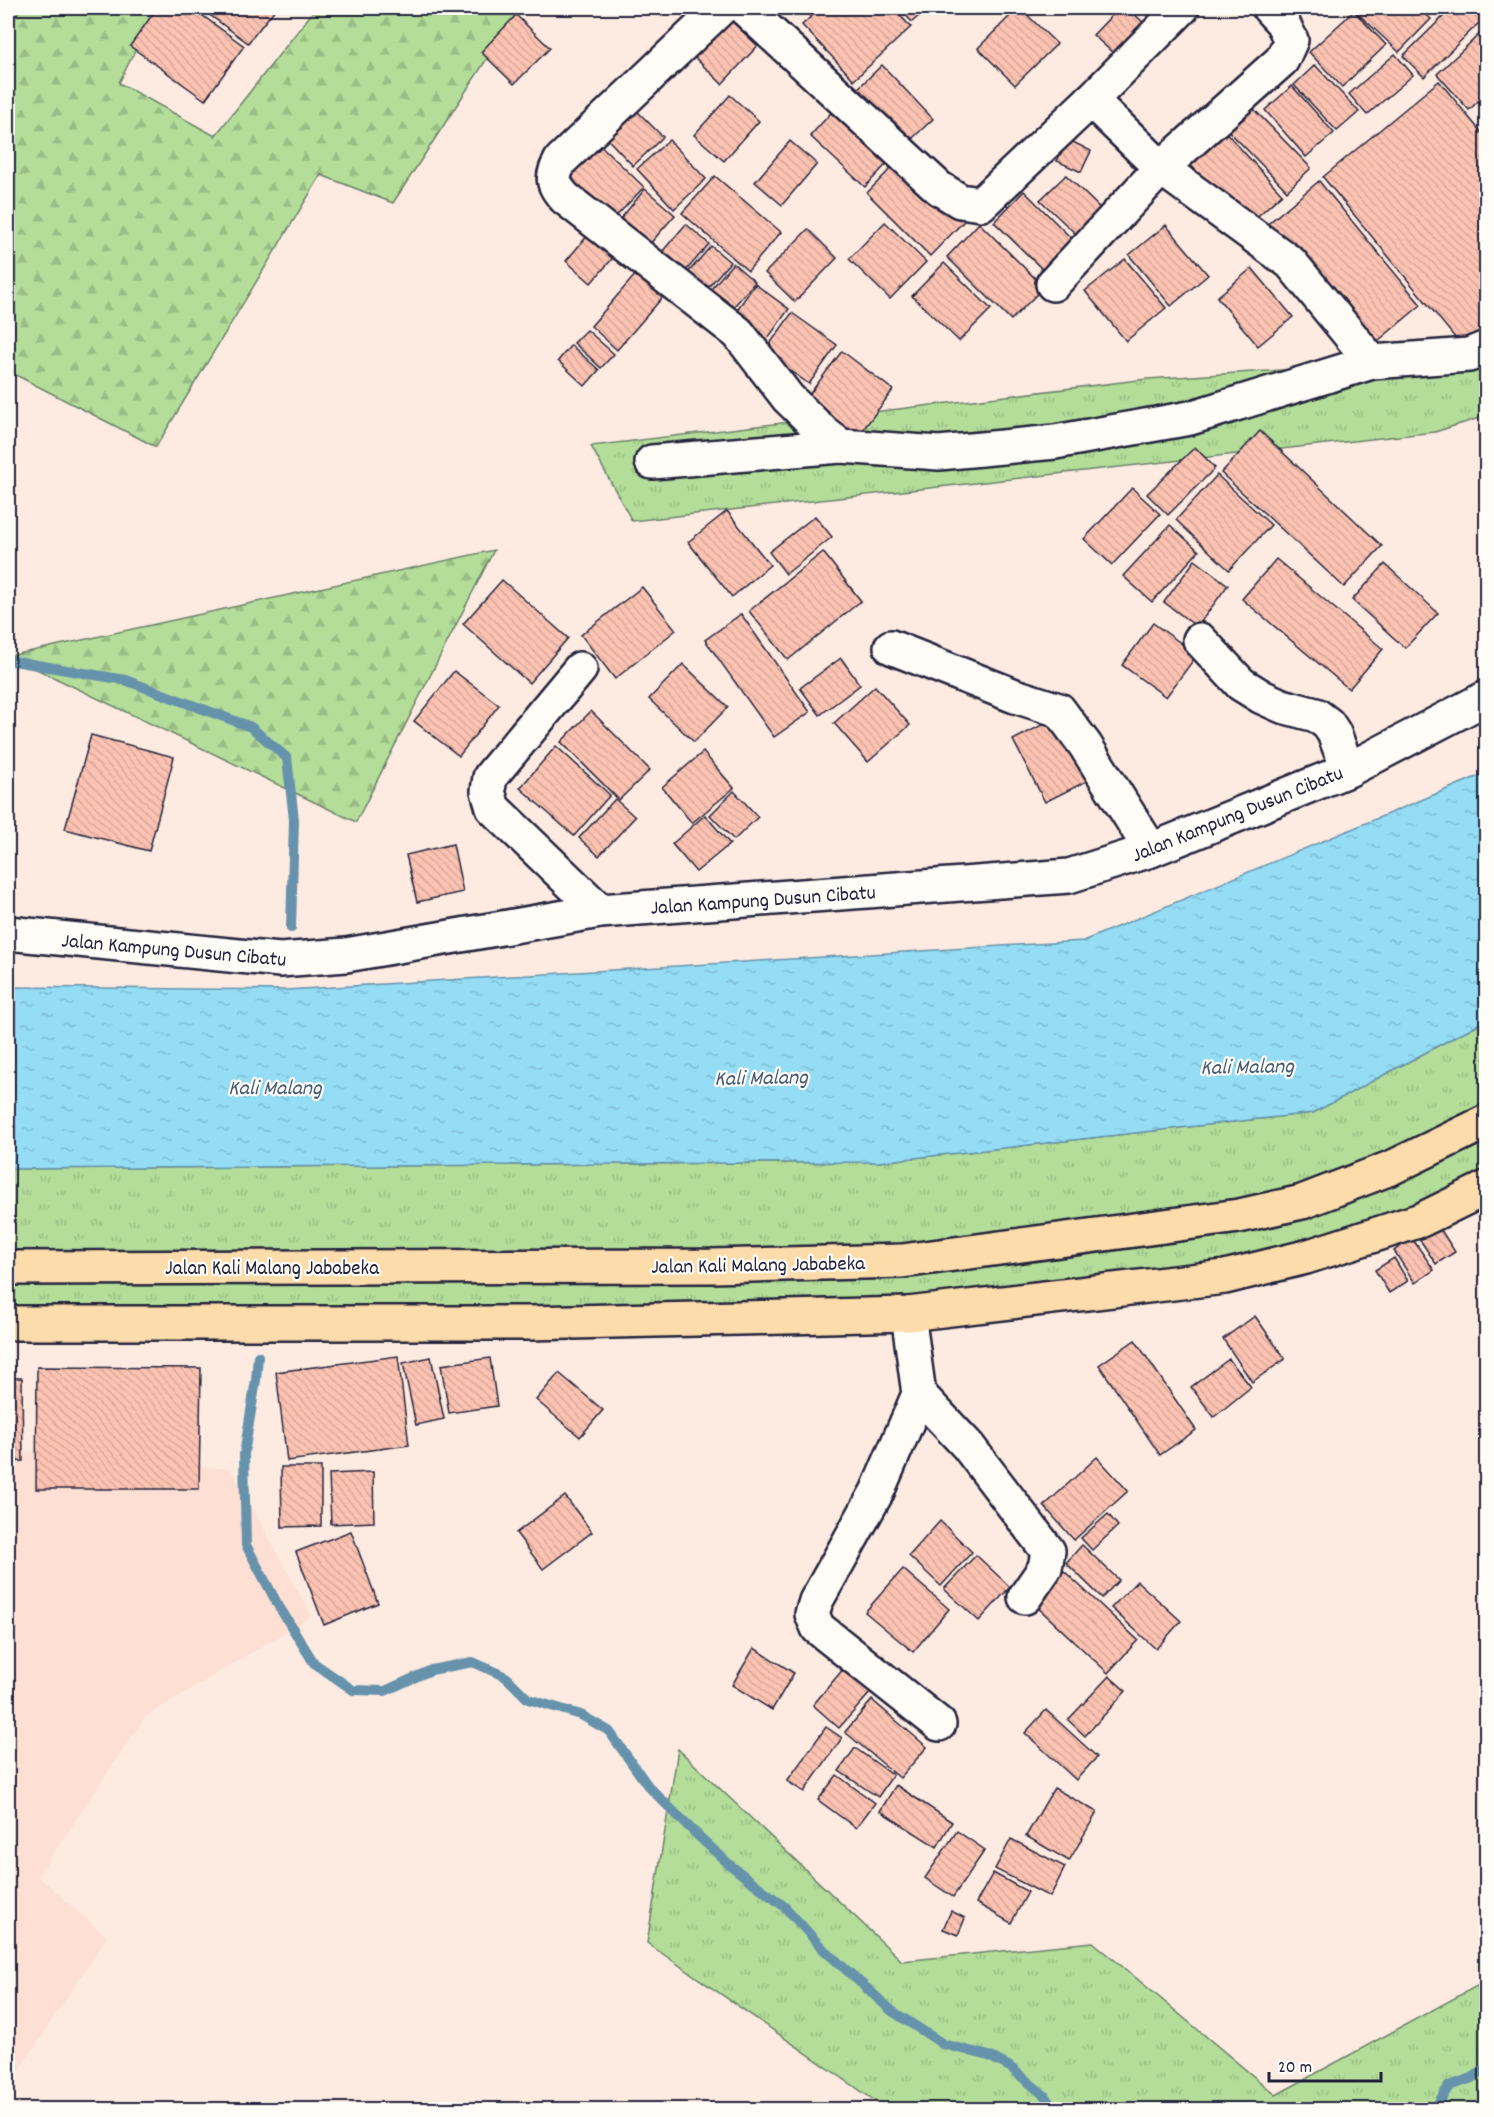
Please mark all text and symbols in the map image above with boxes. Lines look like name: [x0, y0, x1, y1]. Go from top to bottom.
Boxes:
street label: Jalan Kampung Dusun Cibatu: [1128, 760, 1348, 872]
street label: Jalan Kampung Dusun Cibatu: [650, 879, 877, 925]
street label: Jalan Kampung Dusun Cibatu: [60, 927, 287, 977]
water label: Kali Malang: [1200, 1052, 1295, 1085]
water label: Kali Malang: [714, 1063, 809, 1096]
water label: Kali Malang: [228, 1074, 323, 1105]
street label: Jalan Kali Malang Jababeka: [651, 1250, 866, 1284]
street label: Jalan Kali Malang Jababeka: [165, 1255, 380, 1285]
scale bar: [1269, 2045, 1382, 2083]
text: 20 m: [1278, 2056, 1312, 2081]

